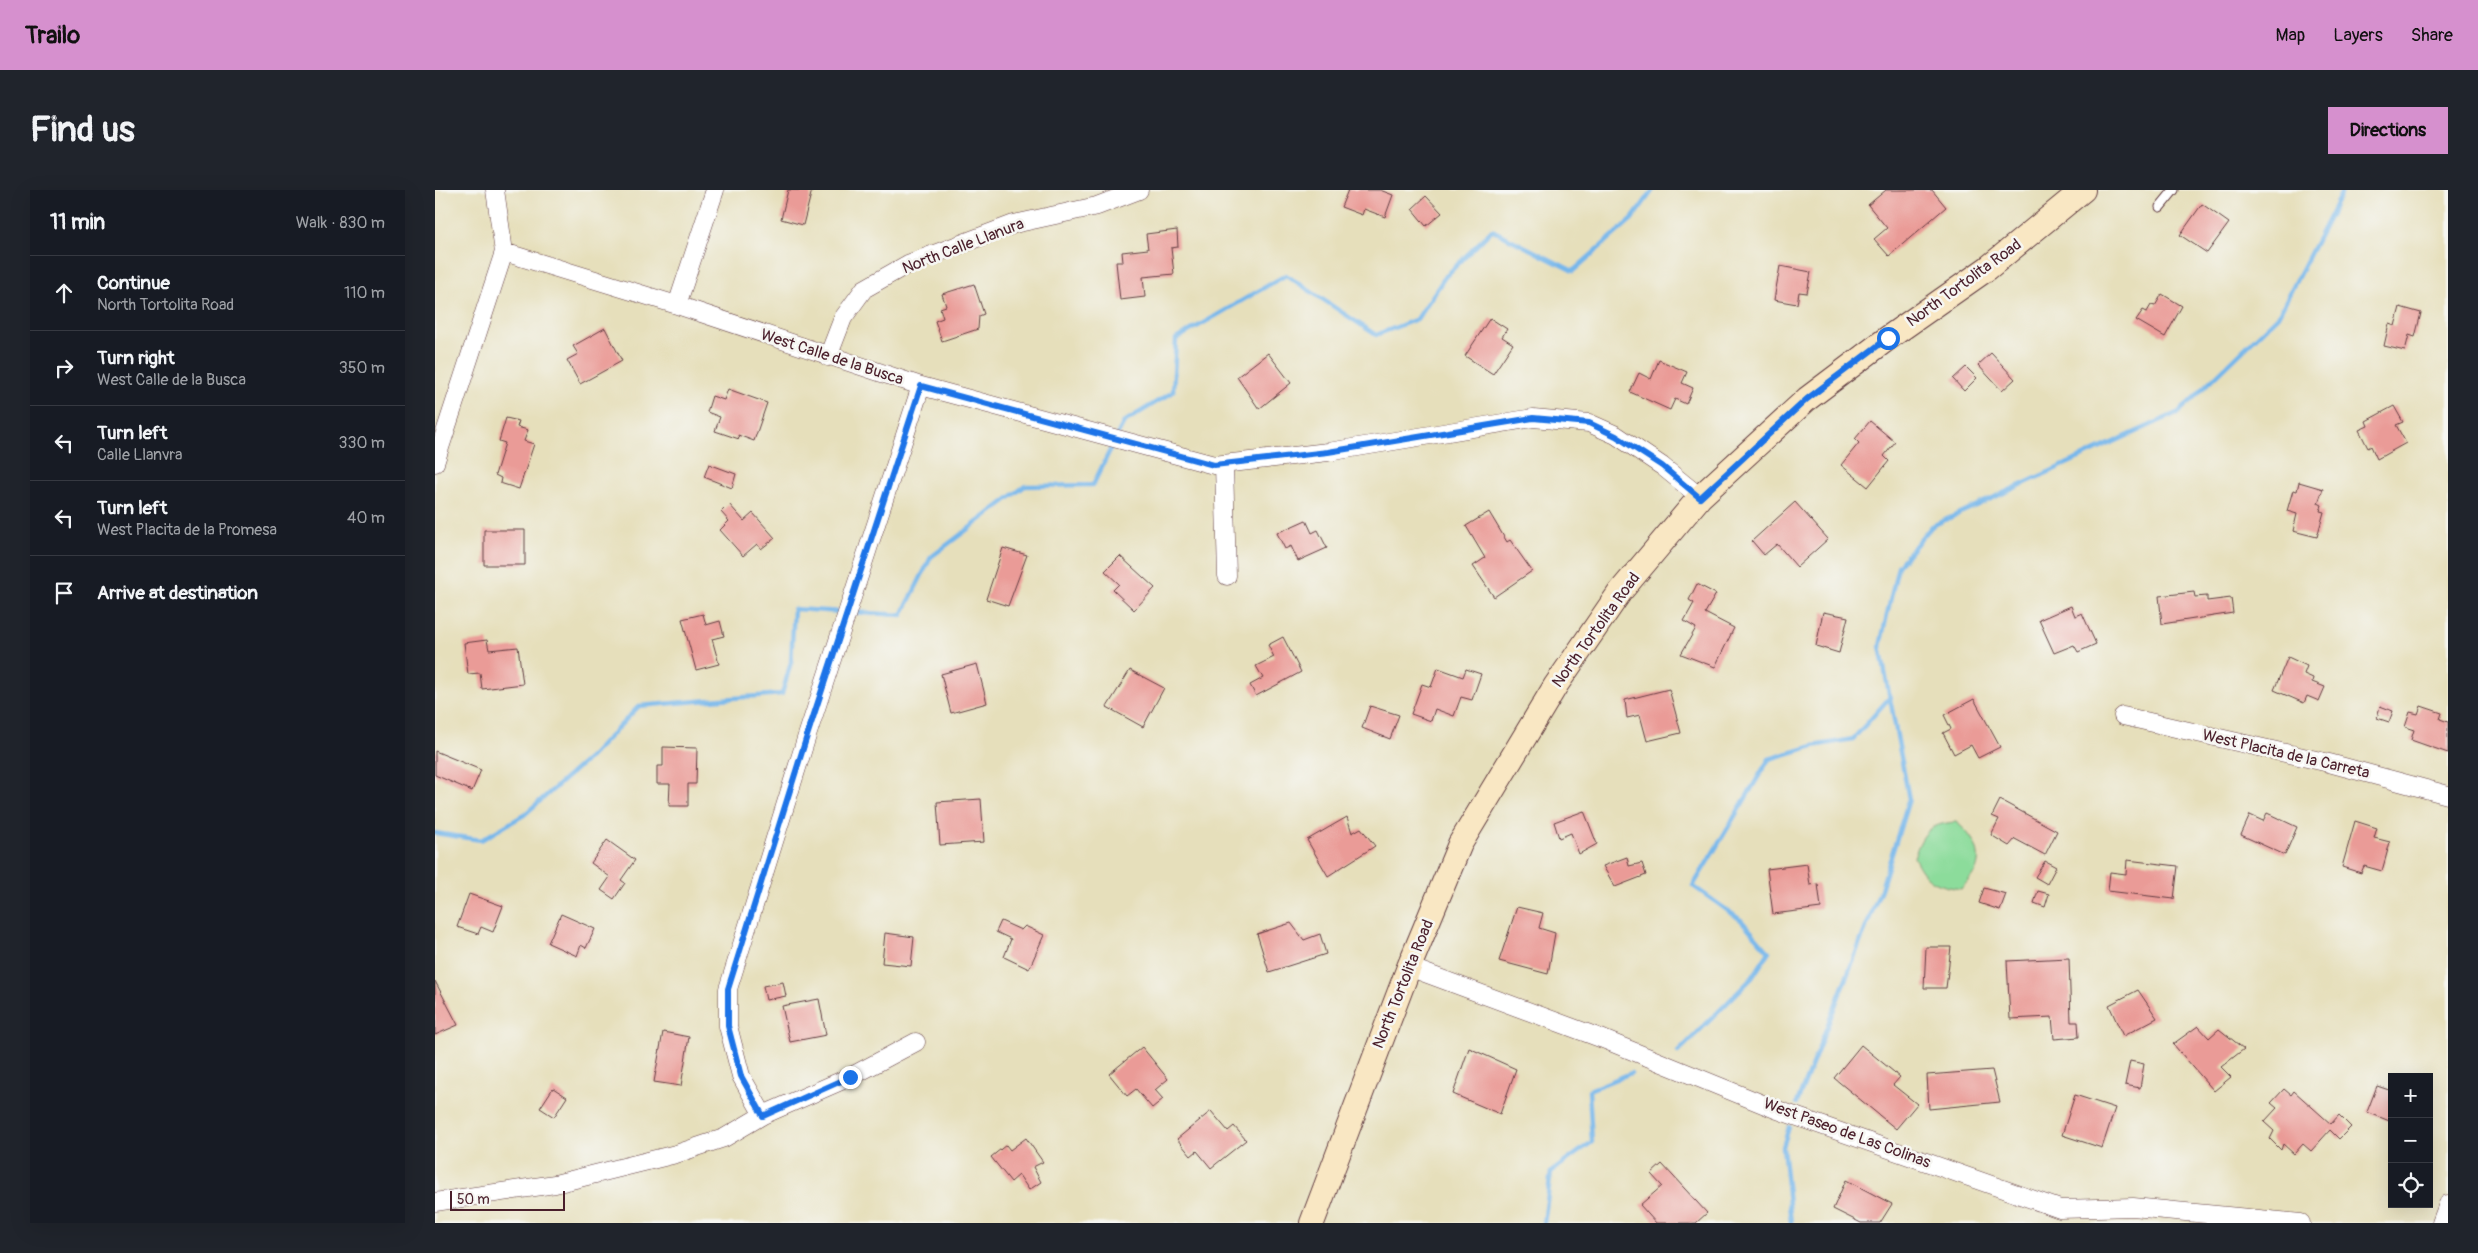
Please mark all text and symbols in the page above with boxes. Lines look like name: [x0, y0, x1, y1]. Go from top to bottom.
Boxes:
text: Trailo: [25, 21, 80, 50]
text: Map: [2276, 24, 2305, 47]
text: Layers: [2333, 24, 2383, 47]
text: Share: [2411, 24, 2453, 47]
button: Directions: [2328, 107, 2448, 154]
text: Find us: [30, 108, 135, 152]
text: 11 min: [50, 209, 105, 236]
text: Walk · 830 m: [296, 213, 385, 233]
street label: North Calle Llanura: [899, 214, 1027, 278]
street label: North Tortolita Road: [1903, 235, 2025, 331]
text: Continue: [97, 271, 170, 295]
icon: ahead: [50, 279, 78, 307]
text: 110 m: [344, 283, 385, 303]
text: North Tortolita Road: [97, 295, 234, 315]
street label: West Calle de la Busca: [758, 324, 906, 390]
route start: [1877, 327, 1900, 350]
text: Turn right: [97, 346, 175, 370]
icon: right: [50, 354, 78, 382]
text: 350 m: [339, 358, 385, 378]
text: West Calle de la Busca: [97, 370, 246, 390]
text: Turn left: [97, 421, 167, 445]
icon: left: [50, 429, 78, 457]
text: 330 m: [339, 433, 385, 453]
text: Calle Llanvra: [97, 445, 183, 465]
text: Turn left: [97, 496, 167, 520]
icon: left: [50, 504, 78, 532]
text: 40 m: [347, 508, 385, 528]
text: West Placita de la Promesa: [97, 520, 277, 540]
street label: North Tortolita Road: [1548, 569, 1644, 691]
icon: arrive: [50, 579, 78, 607]
text: Arrive at destination: [97, 581, 258, 605]
street label: West Placita de la Carreta: [2200, 725, 2372, 783]
street label: North Tortolita Road: [1368, 917, 1438, 1051]
route end: [839, 1066, 862, 1089]
map controls: [2388, 1073, 2433, 1208]
button: +: [2388, 1073, 2433, 1118]
street label: West Paseo de Las Colinas: [1761, 1093, 1933, 1173]
button: −: [2388, 1118, 2433, 1163]
button: locate: [2388, 1163, 2433, 1208]
scale bar: [450, 1188, 565, 1211]
text: 50 m: [457, 1191, 490, 1208]

